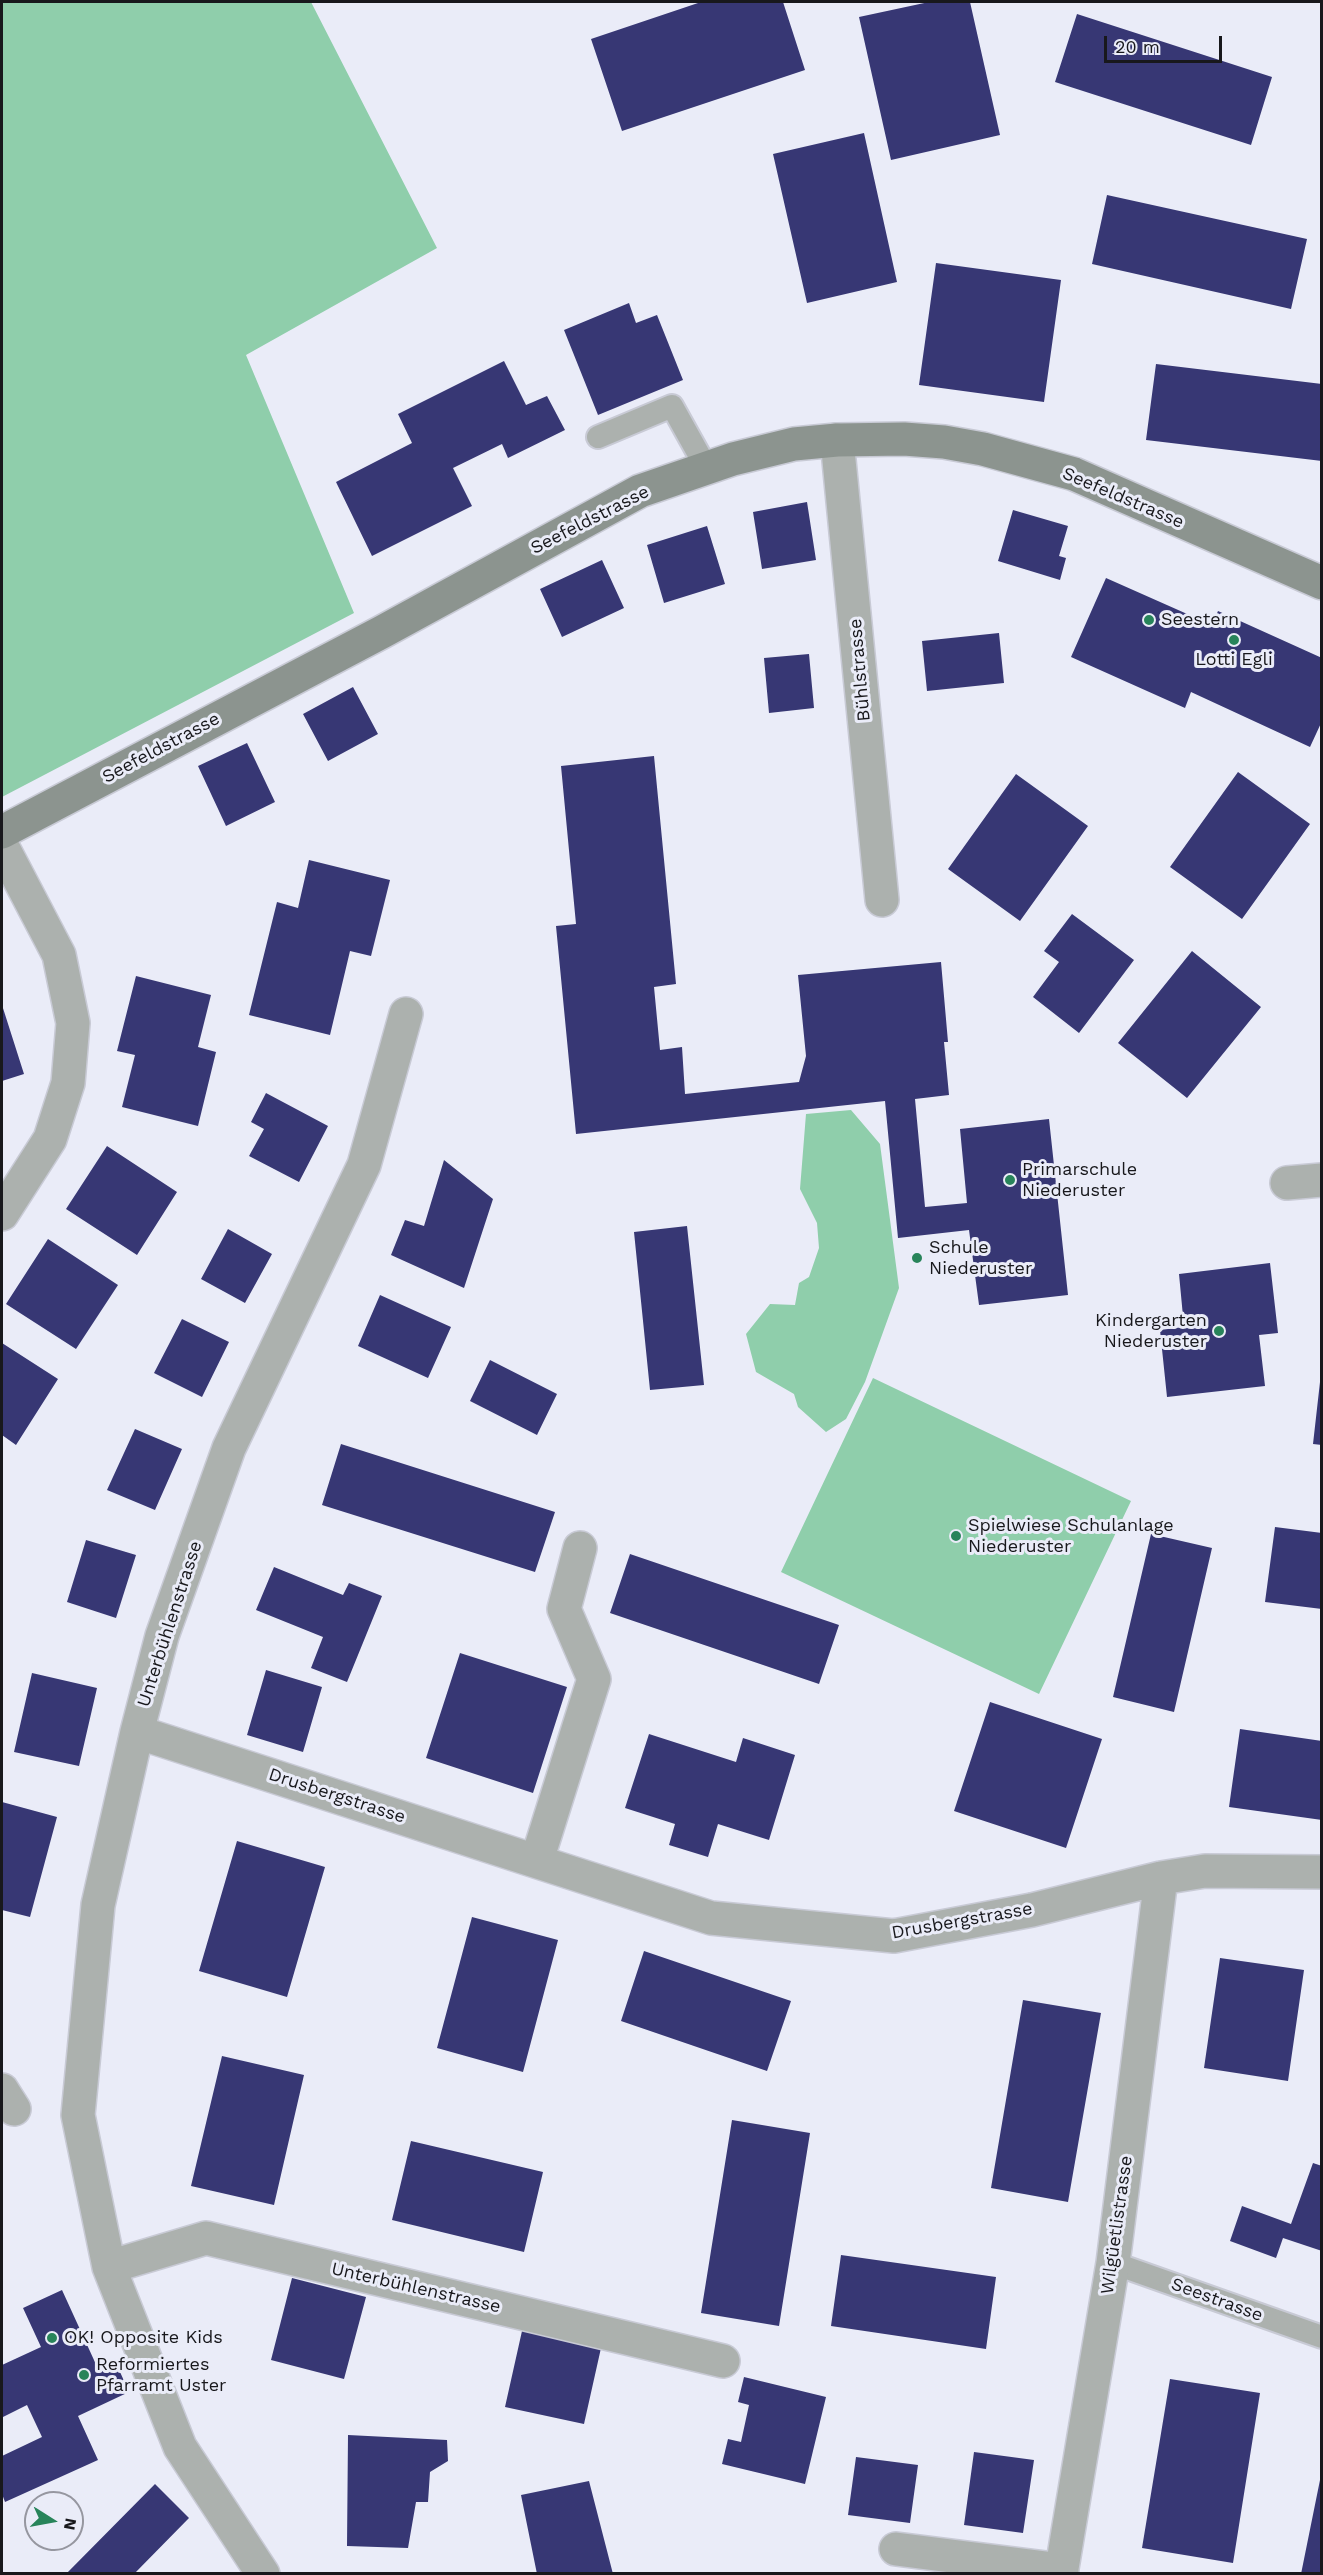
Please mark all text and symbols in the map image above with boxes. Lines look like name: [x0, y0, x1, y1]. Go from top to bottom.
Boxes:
scale bar: [1107, 24, 1226, 62]
text: 20 m: [1115, 36, 1160, 57]
street label: Seefeldstrasse: [1059, 463, 1187, 533]
street label: Seefeldstrasse: [527, 481, 653, 559]
place label: Seestern: [1161, 609, 1239, 631]
marker: Seestern: [1142, 613, 1156, 627]
street label: Bühlstrasse: [845, 618, 875, 722]
marker: Lotti Egli: [1227, 633, 1241, 647]
place label: Lotti Egli: [1195, 649, 1273, 671]
street label: Seefeldstrasse: [99, 708, 223, 788]
place label: Primarschule Niederuster: [1022, 1159, 1137, 1202]
marker: Primarschule Niederuster: [1003, 1173, 1017, 1187]
place label: Schule Niederuster: [929, 1237, 1032, 1280]
marker: Schule Niederuster: [910, 1251, 924, 1265]
place label: Kindergarten Niederuster: [1095, 1310, 1207, 1352]
marker: Kindergarten Niederuster: [1212, 1324, 1226, 1338]
place label: Spielwiese Schulanlage Niederuster: [968, 1515, 1174, 1558]
marker: Spielwiese Schulanlage Niederuster: [949, 1529, 963, 1543]
street label: Unterbühlenstrasse: [133, 1538, 207, 1710]
street label: Drusbergstrasse: [266, 1764, 408, 1828]
street label: Drusbergstrasse: [890, 1898, 1034, 1944]
street label: Wilgüetlistrasse: [1097, 2154, 1137, 2296]
street label: Unterbühlenstrasse: [329, 2258, 503, 2318]
street label: Seestrasse: [1168, 2273, 1266, 2327]
place label: OK! Opposite Kids: [64, 2327, 223, 2349]
marker: OK! Opposite Kids: [45, 2331, 59, 2345]
place label: Reformiertes Pfarramt Uster: [96, 2354, 226, 2396]
marker: Reformiertes Pfarramt Uster: [77, 2368, 91, 2382]
north arrow: [24, 2491, 84, 2551]
text: N: [60, 2517, 81, 2532]

